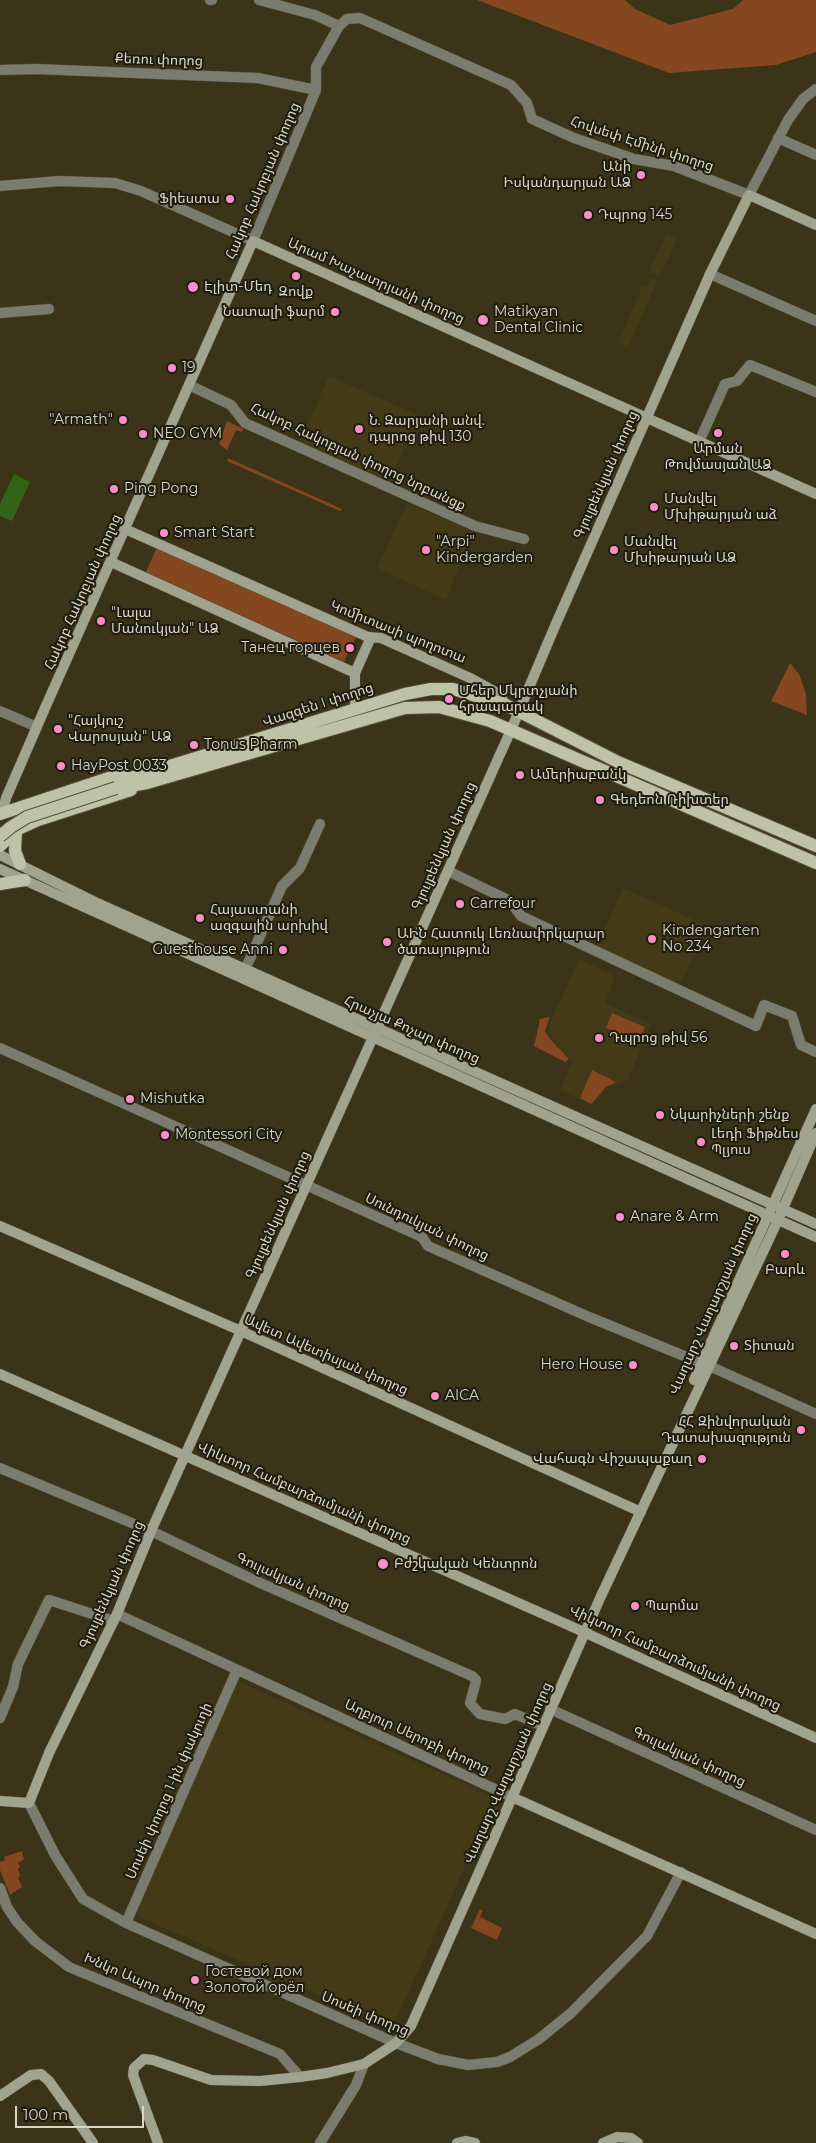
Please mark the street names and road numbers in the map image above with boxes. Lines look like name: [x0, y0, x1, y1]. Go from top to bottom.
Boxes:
street label: Քեռու փողոց: [115, 50, 203, 70]
street label: Հակոբ Հակոբյան փողոց: [222, 100, 304, 262]
street label: Հովսեփ Էմինի փողոց: [568, 113, 716, 175]
street label: Արամ Խաչատրյանի փողոց: [285, 234, 467, 328]
street label: Հակոբ Հակոբյան փողոց նրբանցք: [248, 400, 468, 514]
street label: Գյուլբենկյան փողոց: [570, 408, 642, 542]
street label: Հակոբ Հակոբյան փողոց: [41, 511, 125, 673]
street label: Կոմիտասի պողոտա: [328, 597, 468, 667]
street label: Վազգեն I փողոց: [260, 679, 376, 731]
street label: Գյուլբենկյան փողոց: [408, 779, 480, 913]
street label: Հրաչյա Քոչար փողոց: [341, 992, 483, 1068]
street label: Գյուլբենկյան փողոց: [242, 1148, 314, 1282]
street label: Սունդուկյան փողոց: [362, 1190, 492, 1264]
street label: Վաղարշ Վաղարշյան փողոց: [665, 1211, 761, 1397]
street label: Ավետ Ավետիսյան փողոց: [241, 1311, 411, 1399]
street label: Վիկտոր Համբարձումյանի փողոց: [195, 1438, 413, 1548]
street label: Գյուլբենկյան փողոց: [76, 1518, 148, 1652]
street label: Գուլակյան փողոց: [233, 1549, 353, 1615]
street label: Վիկտոր Համբարձումյանի փողոց: [566, 1601, 784, 1715]
street label: Վաղարշ Վաղարշյան փողոց: [460, 1680, 556, 1866]
street label: Աղբյուր Սերոբի փողոց: [342, 1696, 492, 1778]
street label: Սոսեի փողոց 1-ին փակուղի: [122, 1700, 216, 1882]
street label: Գուլակյան փողոց: [630, 1723, 748, 1791]
street label: Խնկո Ապոր փողոց: [81, 1950, 209, 2016]
street label: Սոսեի փողոց: [319, 1988, 411, 2040]

